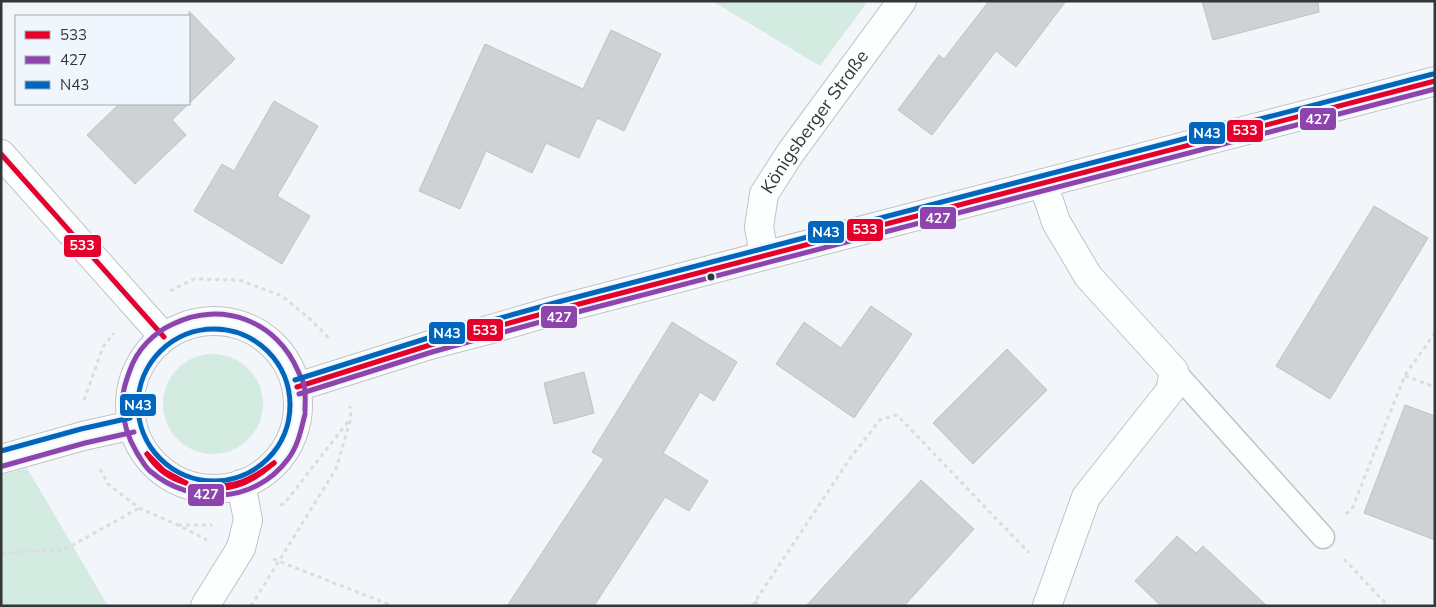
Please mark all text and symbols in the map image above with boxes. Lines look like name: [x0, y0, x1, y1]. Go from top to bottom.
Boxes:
legend: [15, 15, 190, 105]
text: 533: [60, 25, 87, 44]
street label: Königsberger Straße: [755, 45, 873, 198]
text: 427: [60, 50, 87, 69]
text: N43: [60, 75, 89, 94]
line badge: 427: [1299, 107, 1337, 131]
text: 427: [1305, 110, 1331, 128]
line badge: 533: [1226, 119, 1264, 143]
line badge: N43: [1188, 121, 1226, 145]
text: 533: [1232, 121, 1258, 139]
text: N43: [1193, 124, 1221, 142]
line badge: 427: [919, 206, 957, 230]
text: 427: [925, 209, 951, 227]
line badge: 533: [846, 218, 884, 242]
line badge: N43: [807, 220, 845, 244]
text: 533: [852, 220, 878, 238]
text: N43: [812, 223, 840, 241]
line badge: 533: [63, 234, 102, 258]
text: 533: [69, 236, 95, 254]
unlabelled marker: [706, 272, 716, 282]
line badge: 427: [540, 305, 578, 329]
text: 427: [546, 308, 572, 326]
line badge: 533: [466, 318, 504, 342]
line badge: N43: [428, 321, 466, 345]
text: 533: [472, 321, 498, 339]
text: N43: [433, 324, 461, 342]
line badge: N43: [119, 393, 157, 417]
text: N43: [124, 396, 152, 414]
line badge: 427: [187, 483, 225, 507]
text: 427: [193, 485, 219, 503]

